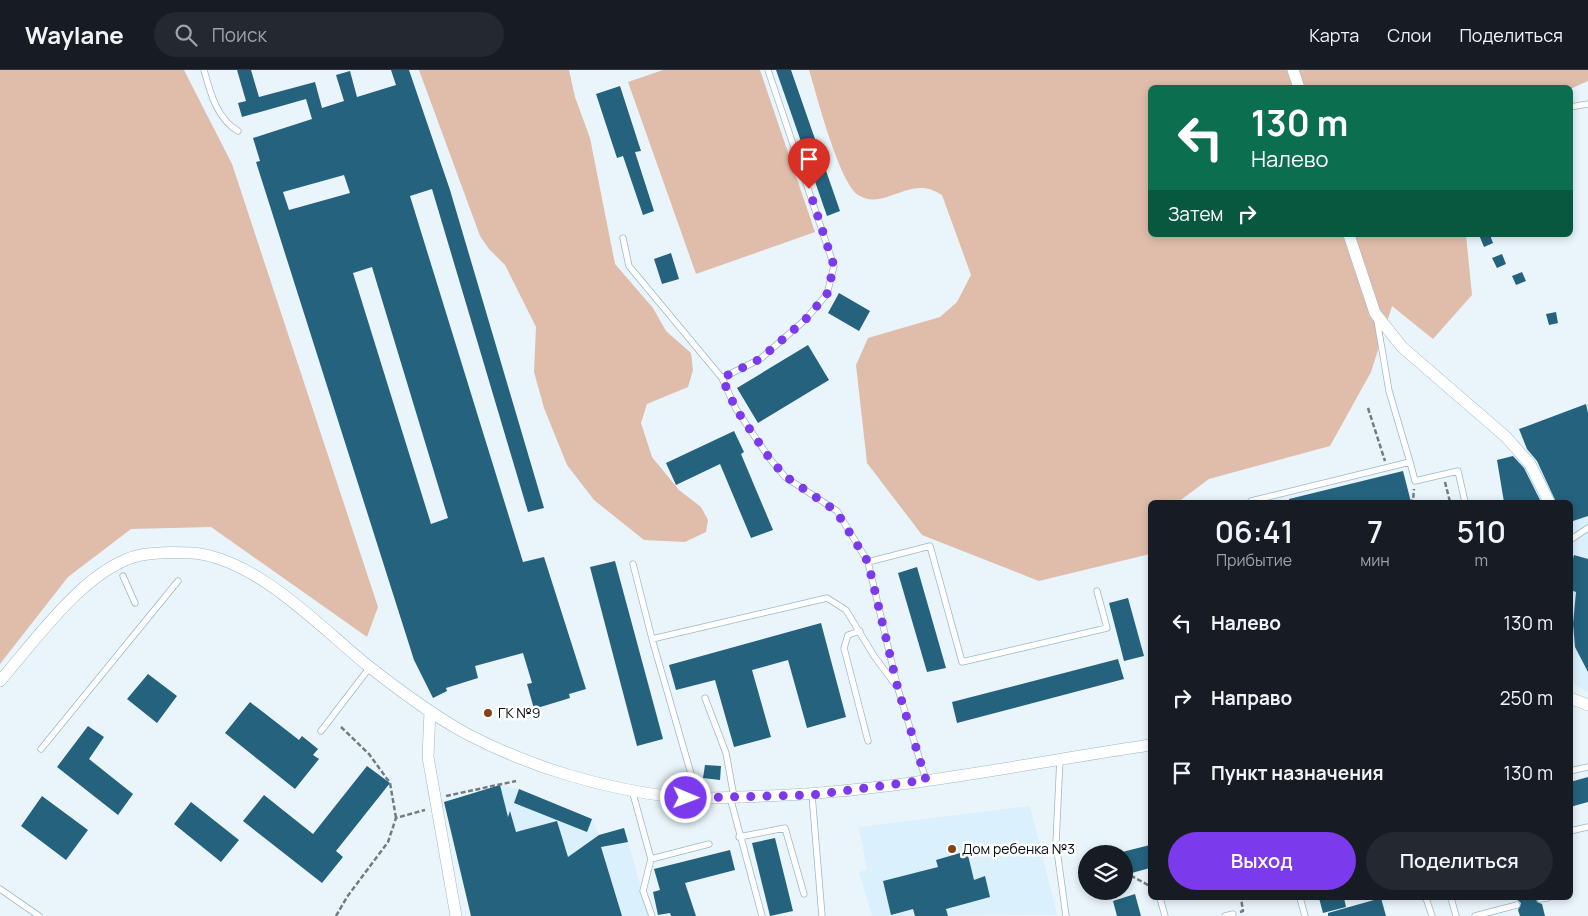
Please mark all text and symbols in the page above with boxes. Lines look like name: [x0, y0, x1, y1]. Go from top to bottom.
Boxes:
search box: [154, 12, 504, 57]
text: Waylane: [25, 18, 124, 51]
icon: search: [172, 21, 200, 49]
text: Поиск: [212, 22, 267, 48]
text: Карта: [1309, 23, 1359, 47]
text: Слои: [1387, 23, 1431, 47]
text: Поделиться: [1459, 23, 1563, 47]
text: 130 m: [1251, 99, 1348, 147]
icon: left: [1168, 105, 1233, 170]
pin: [788, 138, 830, 189]
text: Налево: [1251, 144, 1329, 174]
icon: arrive: [795, 145, 823, 173]
icon: right: [1233, 200, 1261, 228]
text: Затем: [1168, 201, 1223, 227]
text: 06:41: [1215, 511, 1293, 552]
text: 7: [1367, 511, 1383, 552]
text: 510: [1457, 511, 1506, 552]
text: Прибытие: [1216, 549, 1292, 571]
text: мин: [1360, 549, 1390, 571]
text: m: [1475, 549, 1488, 571]
icon: left: [1168, 609, 1196, 637]
text: Налево: [1211, 610, 1281, 636]
text: 130 m: [1504, 610, 1553, 636]
icon: right: [1168, 684, 1196, 712]
text: Направо: [1211, 685, 1292, 711]
text: 250 m: [1500, 685, 1553, 711]
place label: ГК №9: [498, 703, 540, 722]
marker: ГК №9: [482, 707, 494, 719]
icon: arrive: [1168, 759, 1196, 787]
text: Пункт назначения: [1211, 760, 1384, 786]
text: 130 m: [1504, 760, 1553, 786]
position arrow: [659, 771, 711, 823]
button: Выход: [1168, 832, 1356, 890]
button: Поделиться: [1366, 832, 1553, 890]
place label: Дом ребенка №3: [962, 839, 1075, 858]
marker: Дом ребенка №3: [946, 843, 958, 855]
map controls: [1078, 845, 1133, 900]
button: layers: [1078, 845, 1133, 900]

